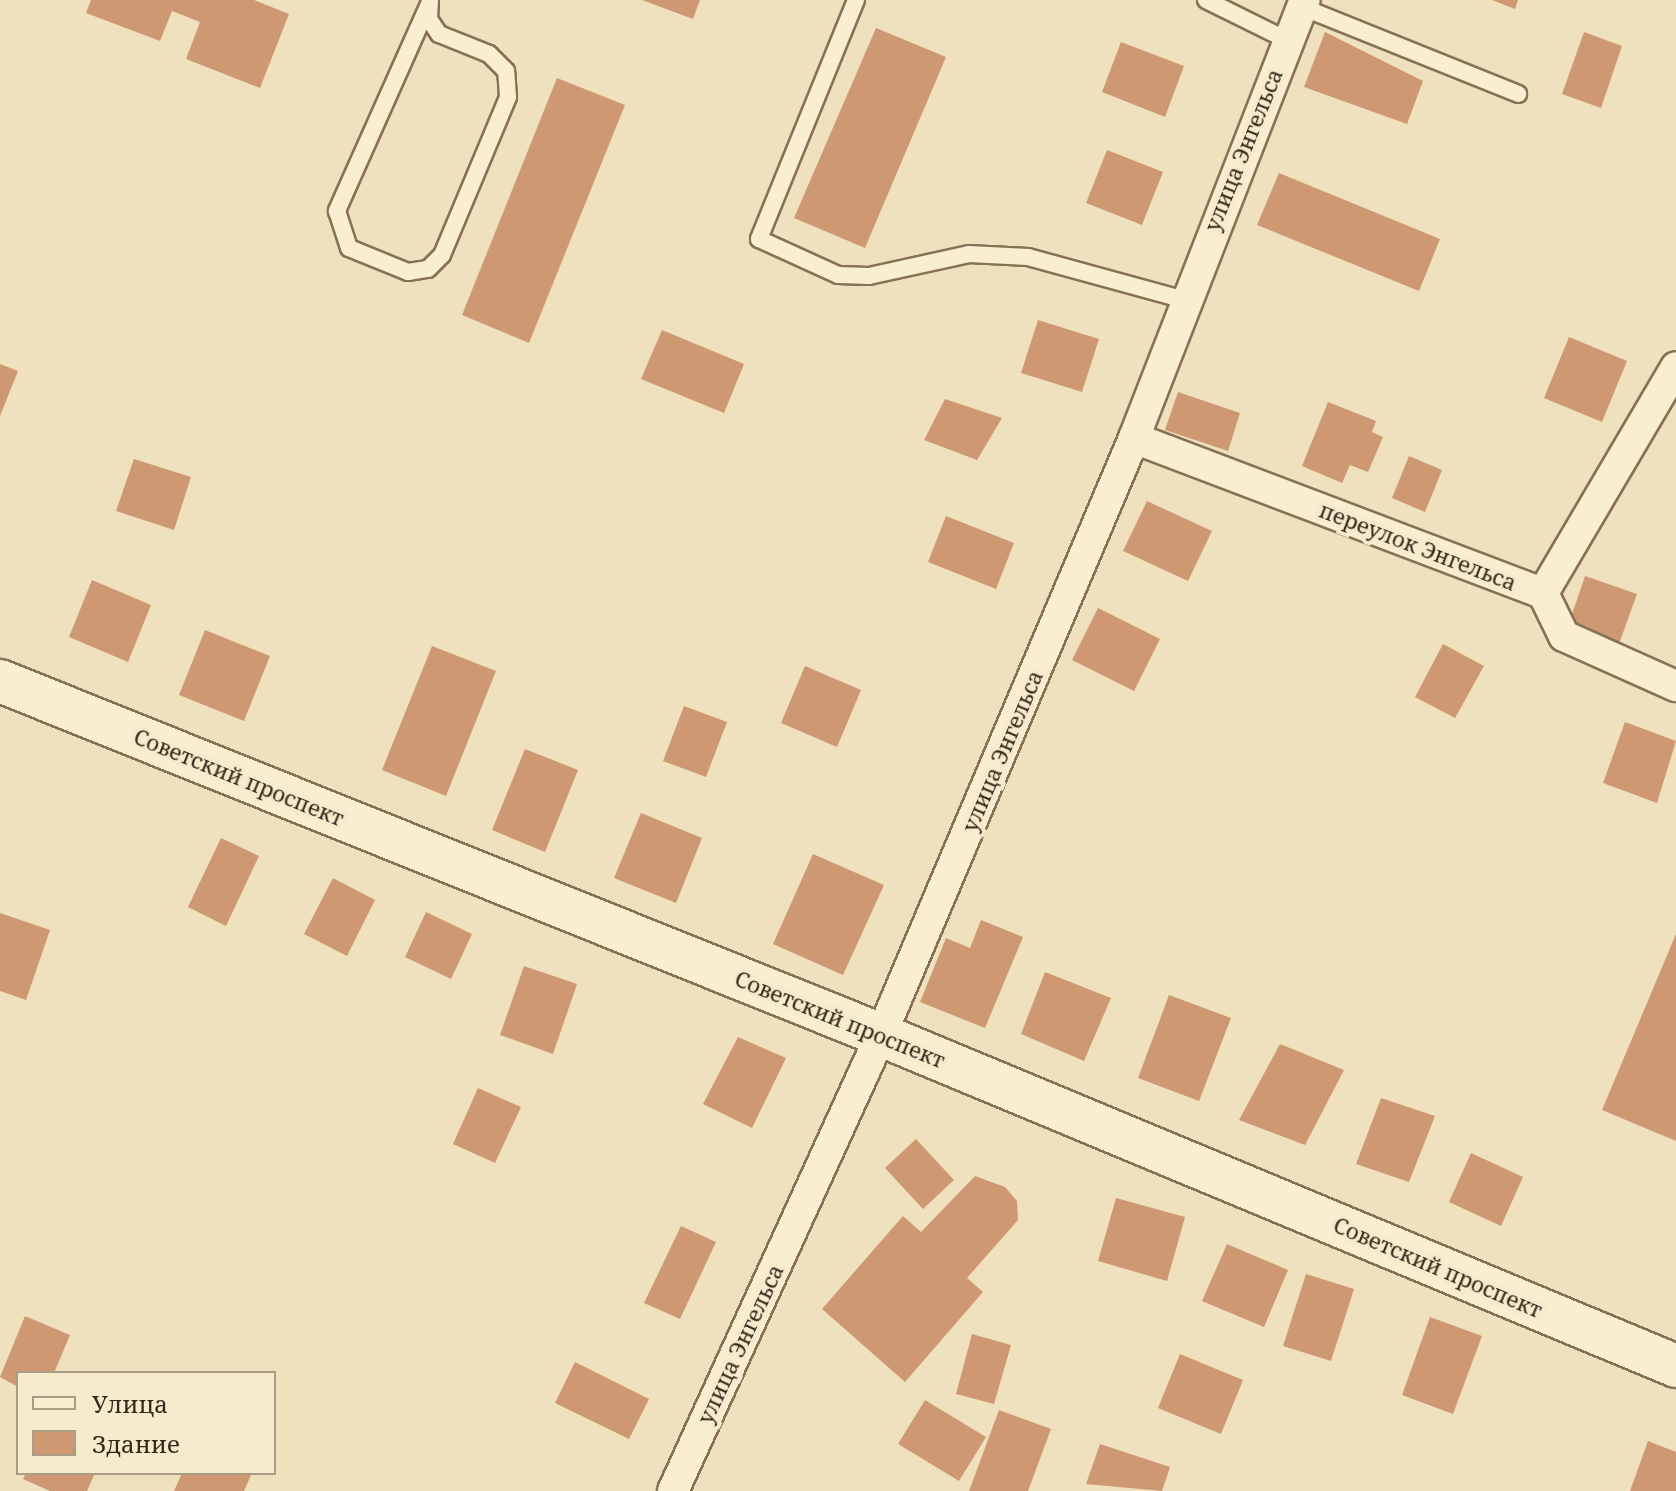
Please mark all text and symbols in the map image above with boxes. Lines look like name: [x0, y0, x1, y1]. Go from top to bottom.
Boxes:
street label: улица Энгельса: [1198, 65, 1288, 235]
street label: переулок Энгельса: [1316, 496, 1520, 596]
street label: улица Энгельса: [956, 666, 1048, 836]
street label: Советский проспект: [130, 723, 348, 831]
street label: Советский проспект: [731, 965, 949, 1073]
street label: Советский проспект: [1330, 1211, 1546, 1323]
street label: улица Энгельса: [691, 1260, 789, 1428]
legend: [16, 1371, 276, 1475]
text: Улица: [92, 1387, 168, 1420]
text: Здание: [92, 1427, 180, 1460]

